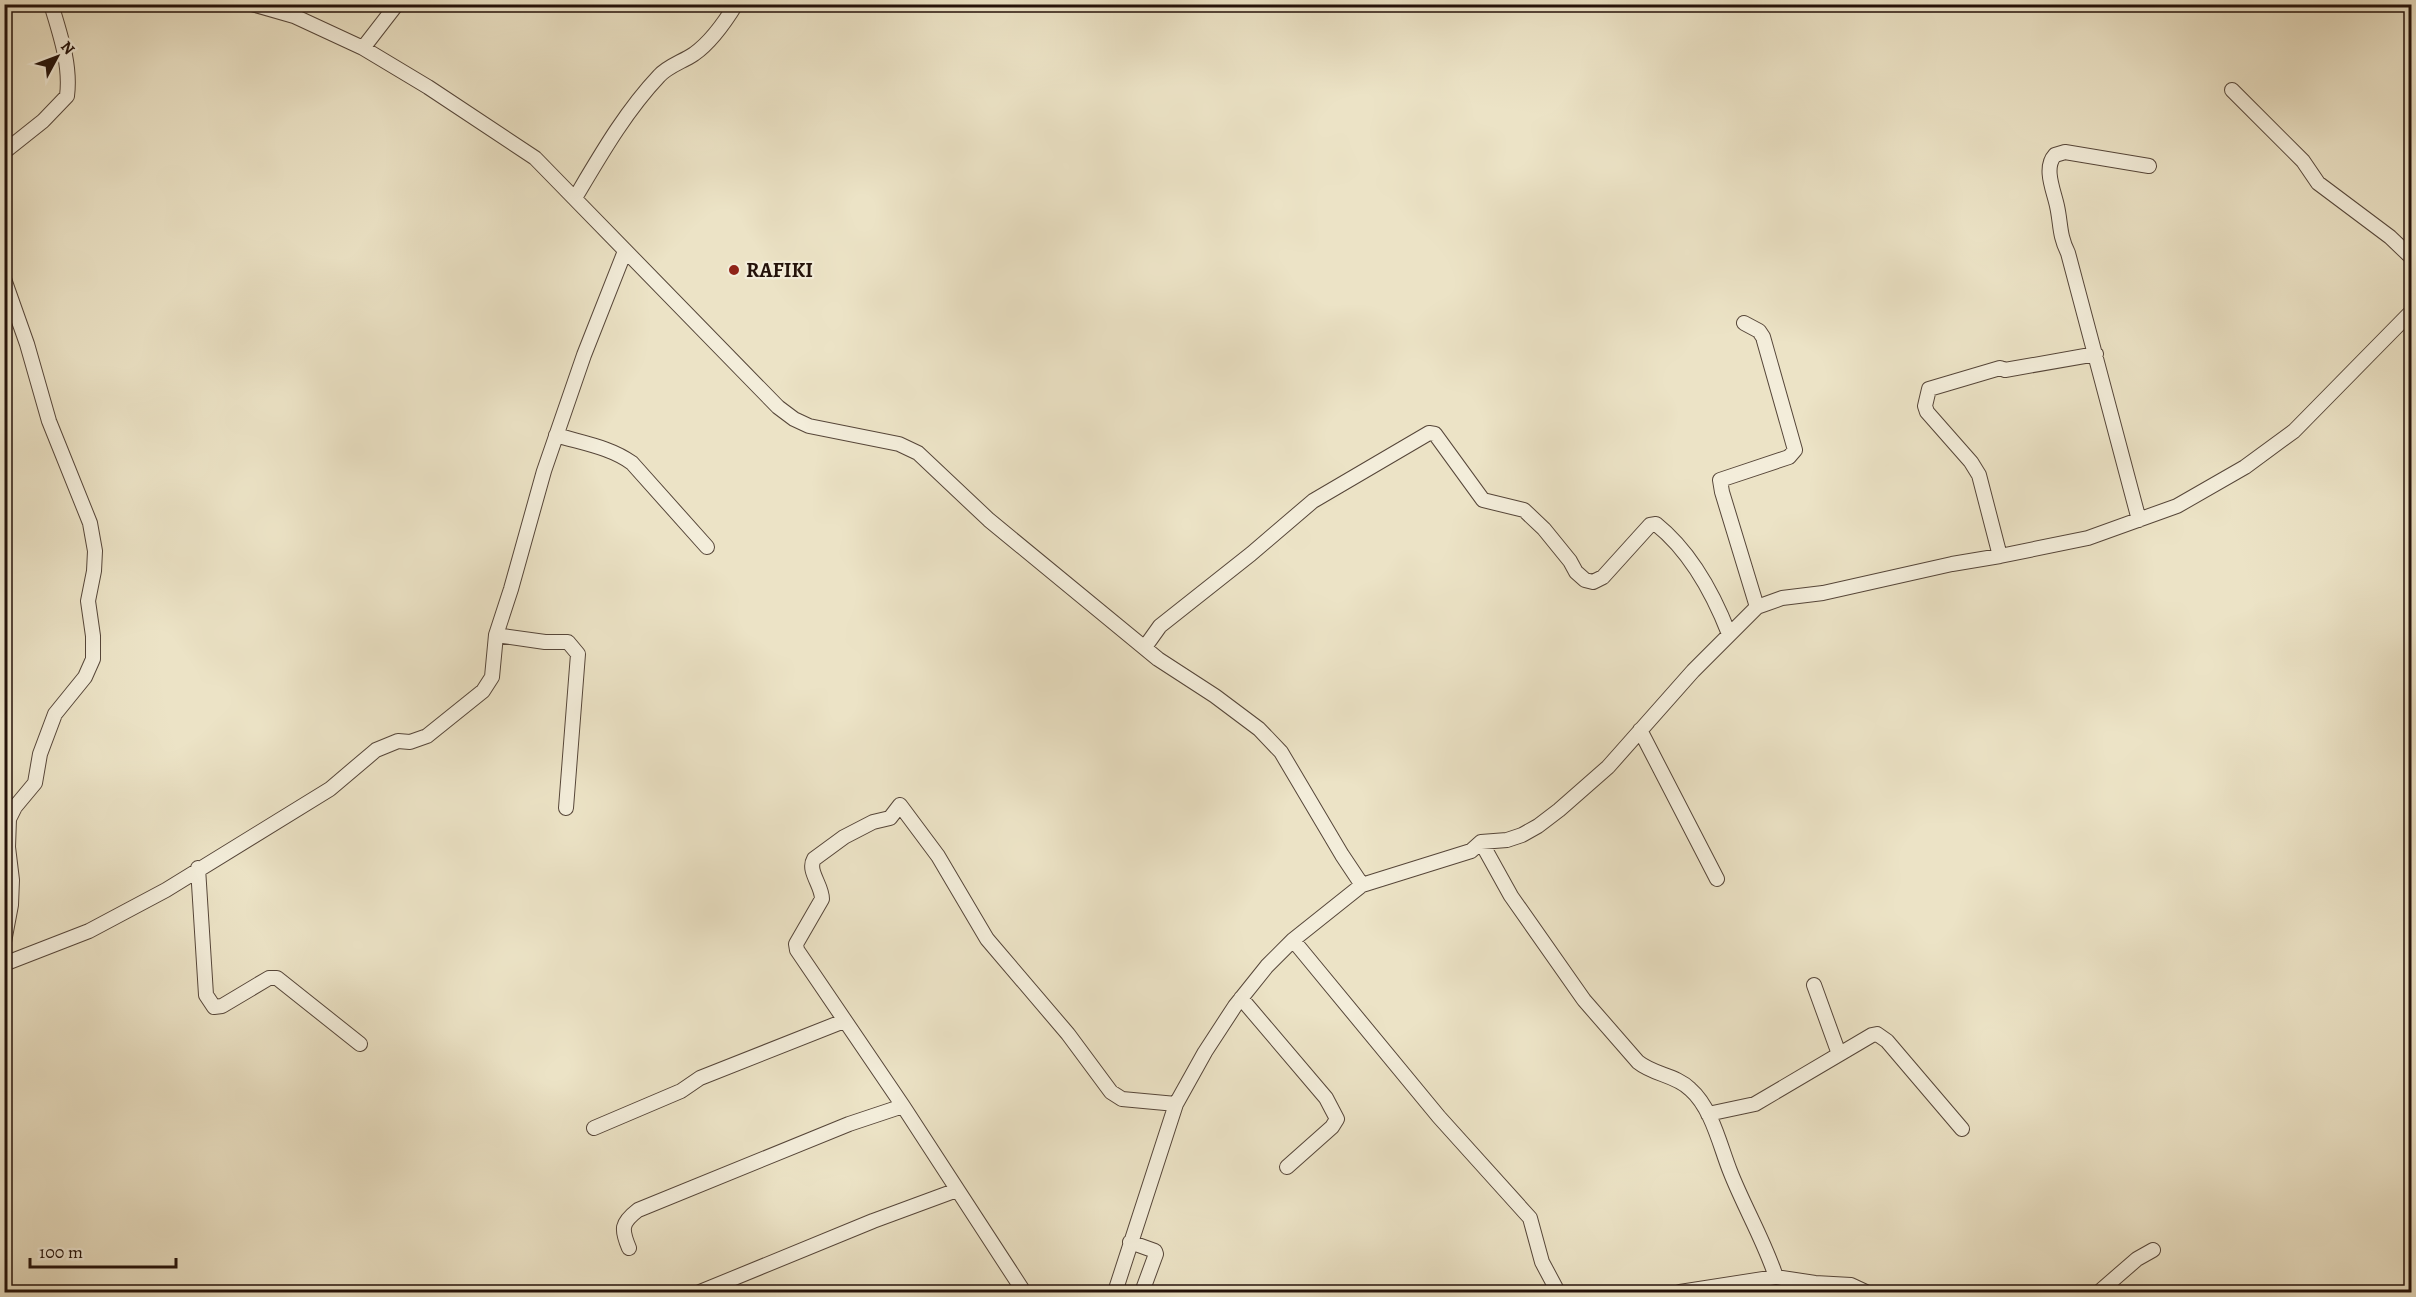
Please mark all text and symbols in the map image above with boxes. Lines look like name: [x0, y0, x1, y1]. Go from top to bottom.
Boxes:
north arrow: [27, 27, 87, 87]
text: N: [55, 36, 80, 60]
place label: RAFIKI: [746, 256, 813, 284]
marker: RAFIKI: [727, 263, 741, 277]
scale bar: [30, 1231, 176, 1269]
text: 100 m: [39, 1240, 83, 1264]

